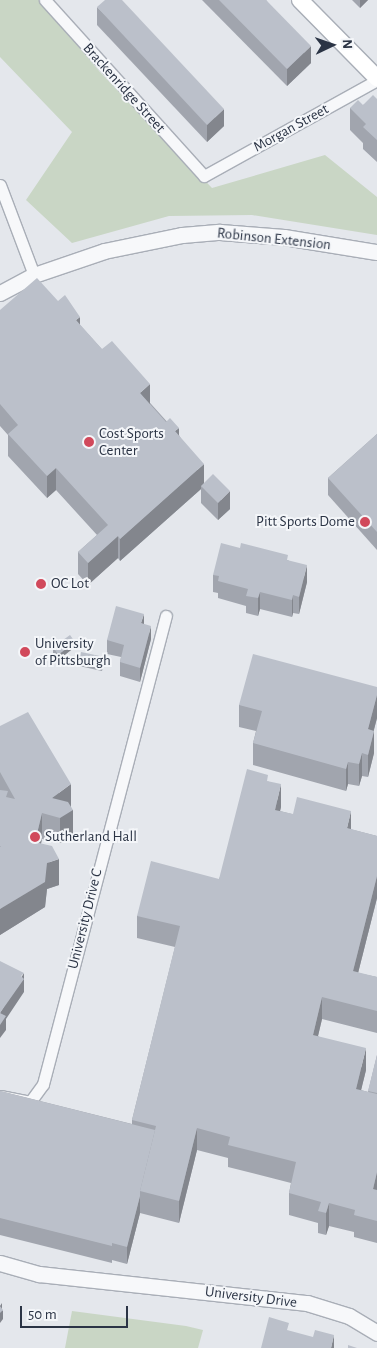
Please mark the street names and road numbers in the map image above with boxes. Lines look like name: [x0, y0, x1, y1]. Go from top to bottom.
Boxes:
street label: Brackenridge Street: [79, 39, 169, 137]
street label: Morgan Street: [250, 100, 332, 156]
street label: Robinson Extension: [216, 224, 332, 254]
street label: University Drive C: [64, 867, 106, 971]
street label: University Drive: [204, 1282, 298, 1312]

